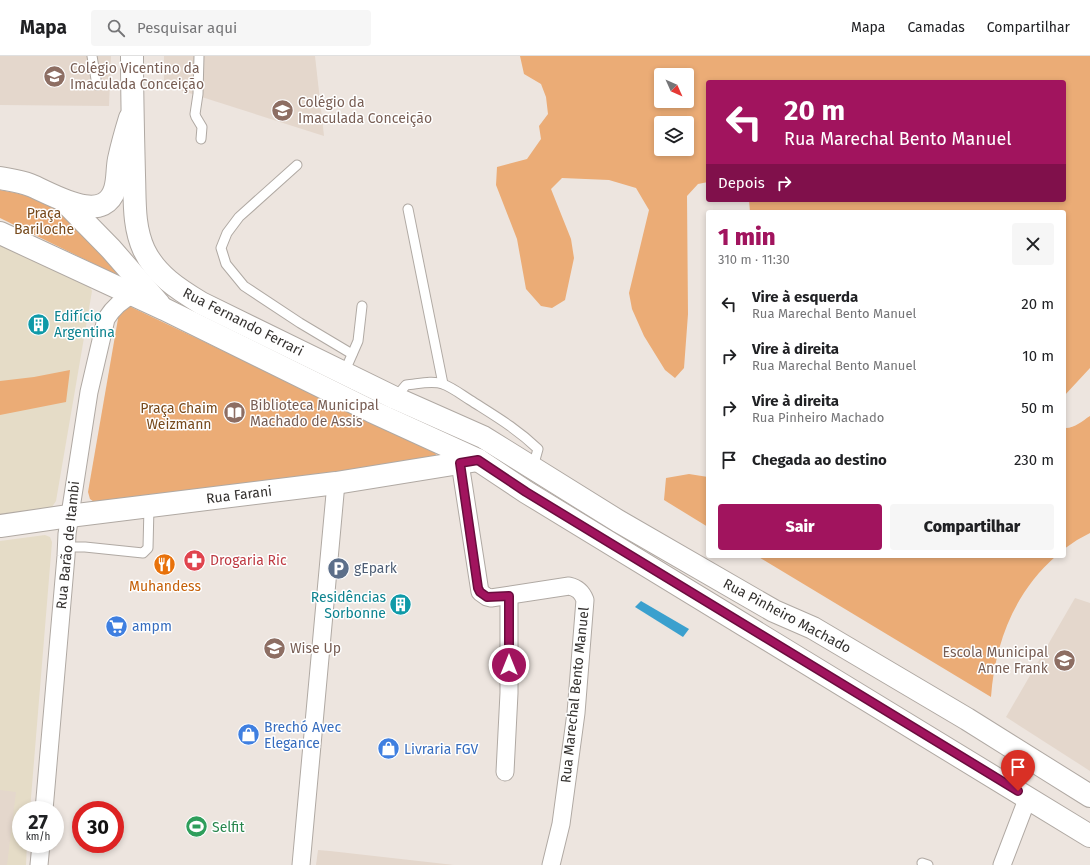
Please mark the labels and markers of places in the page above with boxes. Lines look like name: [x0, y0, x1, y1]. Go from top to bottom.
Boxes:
place label: Colégio Vicentino da Imaculada Conceição: [70, 60, 204, 93]
school or university icon: Colégio Vicentino da Imaculada Conceição: [42, 63, 68, 89]
place label: Colégio da Imaculada Conceição: [298, 94, 432, 127]
school or university icon: Colégio da Imaculada Conceição: [269, 97, 295, 123]
place label: Edifício Argentina: [54, 308, 115, 341]
building icon: Edifício Argentina: [25, 311, 51, 337]
place label: Biblioteca Municipal Machado de Assis: [250, 397, 379, 430]
library icon: Biblioteca Municipal Machado de Assis: [222, 400, 248, 426]
pharmacy icon: Drogaria Ric: [182, 547, 208, 573]
restaurant icon: Muhandess: [152, 551, 178, 577]
place label: Drogaria Ric: [210, 552, 287, 569]
parking icon: gEpark: [325, 555, 351, 581]
place label: gEpark: [354, 560, 398, 577]
place label: Muhandess: [129, 578, 201, 595]
place label: Residências Sorbonne: [311, 589, 386, 622]
building icon: Residências Sorbonne: [388, 592, 414, 618]
supermarket icon: ampm: [104, 613, 130, 639]
place label: ampm: [132, 618, 172, 635]
school or university icon: Wise Up: [262, 635, 288, 661]
place label: Wise Up: [290, 640, 341, 657]
place label: Escola Municipal Anne Frank: [943, 644, 1049, 677]
school or university icon: Escola Municipal Anne Frank: [1051, 647, 1077, 673]
place label: Brechó Avec Elegance: [264, 719, 341, 752]
shop icon: Brechó Avec Elegance: [235, 722, 261, 748]
shop icon: Livraria FGV: [376, 736, 402, 762]
place label: Livraria FGV: [404, 741, 478, 758]
pin: [1001, 750, 1035, 791]
sports icon: Selfit: [183, 814, 209, 840]
place label: Selfit: [212, 819, 245, 836]

